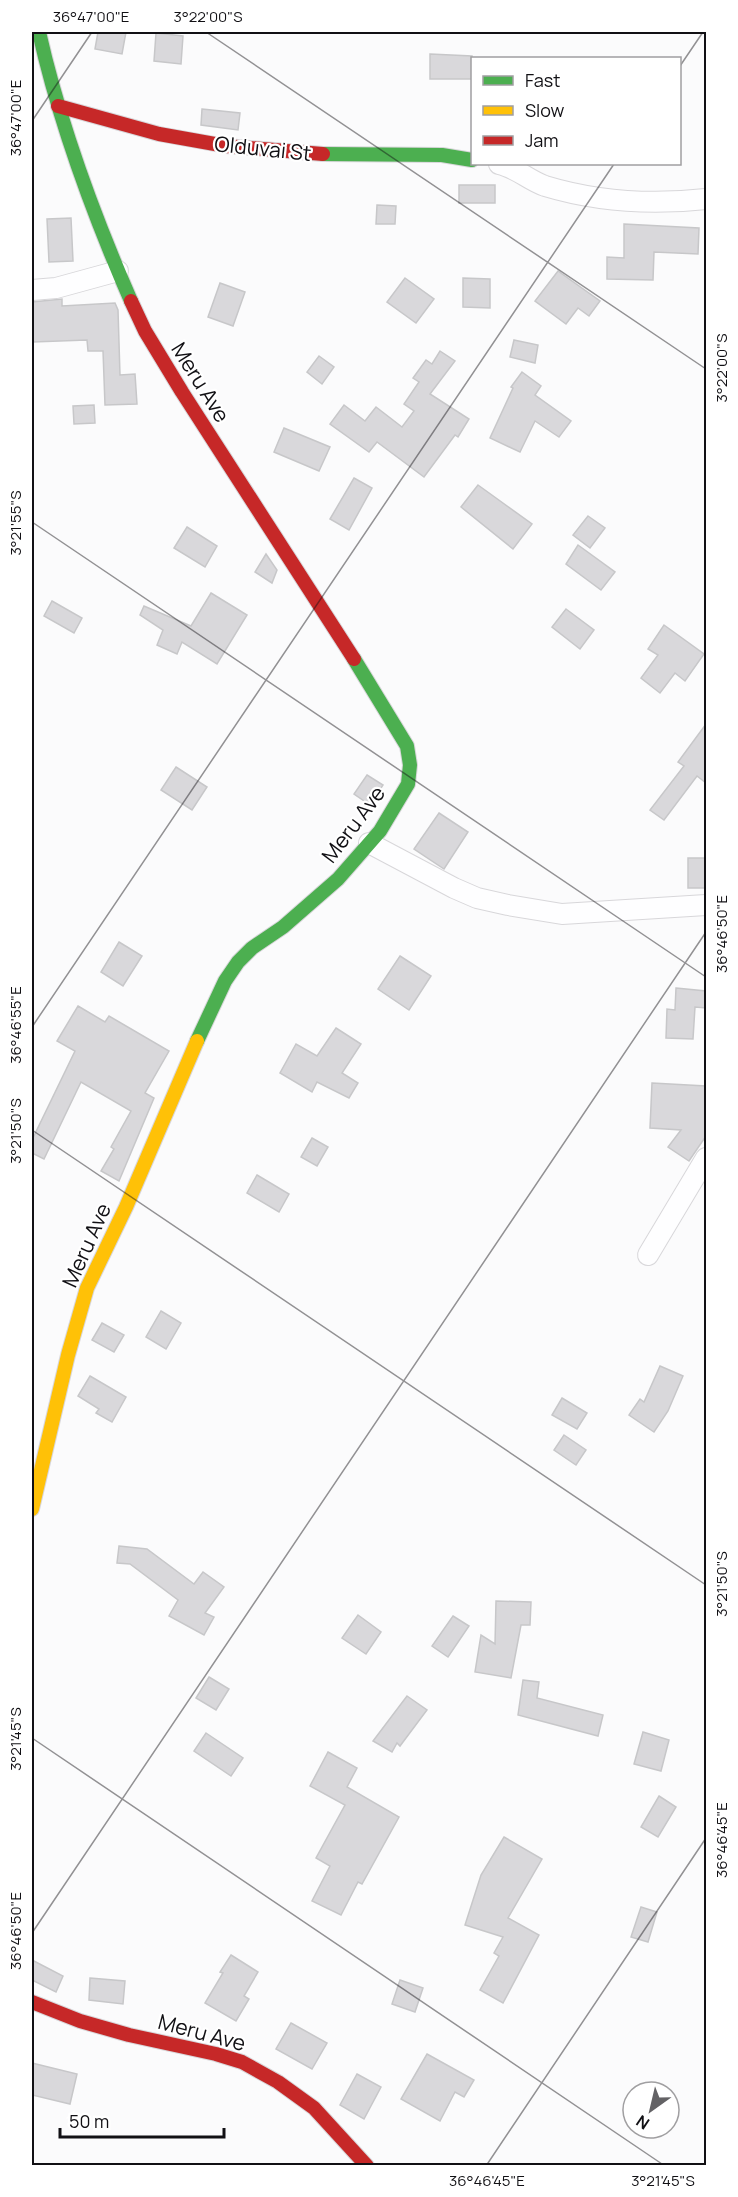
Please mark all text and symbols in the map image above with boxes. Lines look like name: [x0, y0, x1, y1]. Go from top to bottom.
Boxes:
text: 36°47'00"E: [53, 6, 129, 27]
text: 3°22'00"S: [174, 6, 242, 27]
legend: [471, 57, 681, 165]
text: Fast: [525, 68, 560, 92]
text: 36°47'00"E: [5, 80, 26, 156]
text: Slow: [525, 98, 565, 122]
text: Jam: [525, 128, 559, 152]
street label: Olduvai St: [213, 129, 313, 167]
text: 3°22'00"S: [711, 334, 732, 402]
street label: Meru Ave: [166, 337, 236, 427]
text: 3°21'55"S: [5, 490, 26, 556]
street label: Meru Ave: [315, 780, 391, 868]
text: 36°46'50"E: [711, 895, 732, 973]
text: 36°46'55"E: [5, 986, 26, 1064]
text: 3°21'50"S: [5, 1098, 26, 1164]
street label: Meru Ave: [55, 1199, 117, 1291]
text: 3°21'50"S: [711, 1551, 732, 1617]
text: 3°21'45"S: [5, 1707, 26, 1771]
text: 36°46'45"E: [711, 1802, 732, 1878]
text: 36°46'50"E: [5, 1892, 26, 1970]
street label: Meru Ave: [155, 2007, 249, 2057]
north arrow: [621, 2080, 681, 2140]
scale bar: [60, 2101, 224, 2139]
text: 50 m: [69, 2109, 109, 2133]
text: N: [632, 2110, 654, 2135]
text: 36°46'45"E: [449, 2170, 525, 2191]
text: 3°21'45"S: [631, 2170, 695, 2191]

